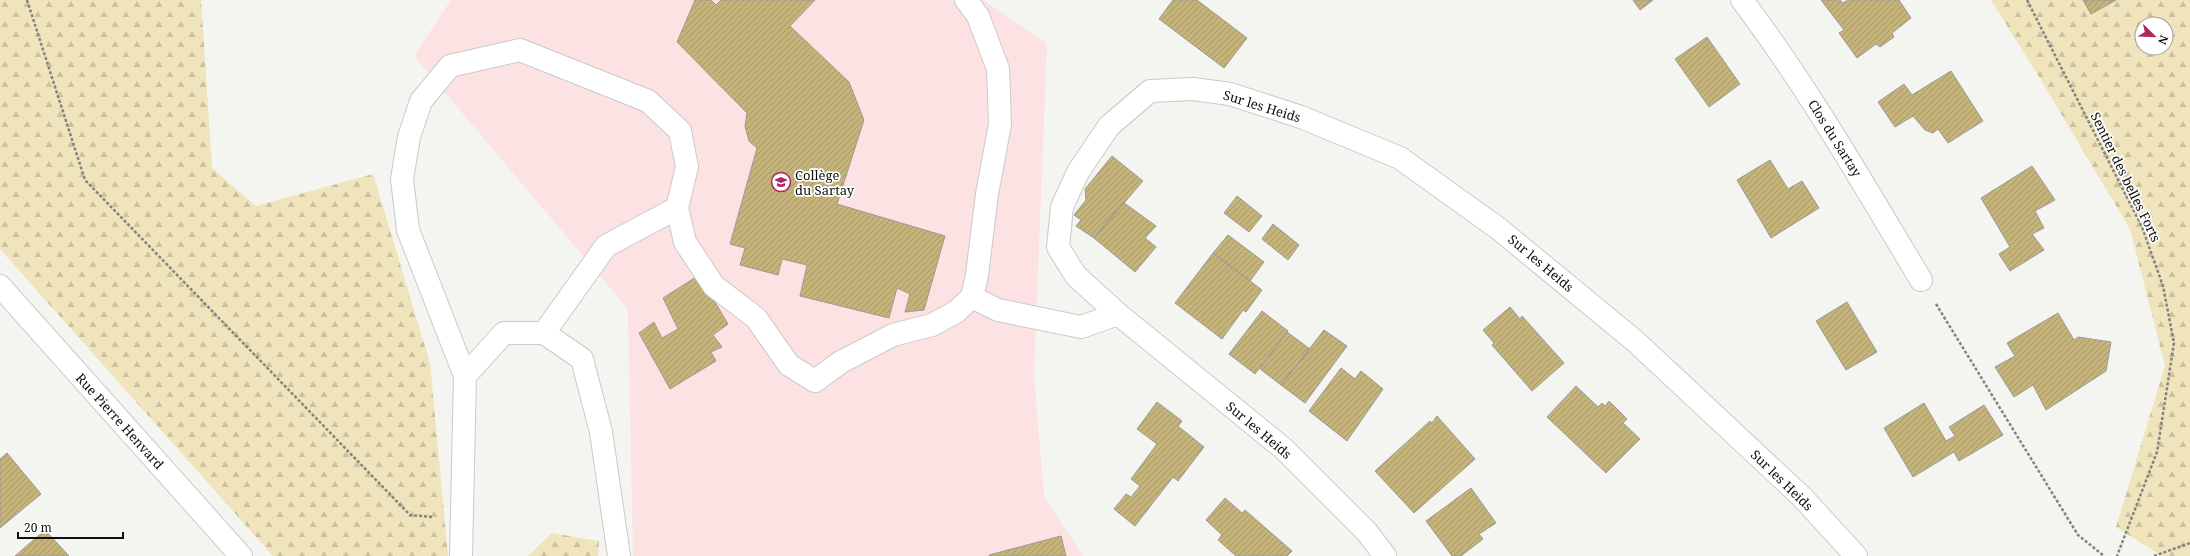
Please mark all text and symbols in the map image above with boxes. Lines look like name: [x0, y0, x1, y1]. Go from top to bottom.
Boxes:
north arrow: [2134, 16, 2174, 56]
text: N: [2155, 33, 2172, 47]
street label: Sur les Heids: [1221, 86, 1303, 126]
street label: Clos du Sartay: [1804, 96, 1866, 181]
street label: Sentier des belles Forts: [2087, 109, 2165, 245]
place label: Collège du Sartay: [795, 166, 855, 199]
school or university icon: Collège du Sartay: [770, 171, 792, 193]
street label: Sur les Heids: [1504, 230, 1578, 296]
street label: Rue Pierre Henvard: [72, 369, 168, 473]
street label: Sur les Heids: [1222, 397, 1296, 463]
street label: Sur les Heids: [1747, 446, 1817, 514]
scale bar: [18, 514, 123, 540]
text: 20 m: [24, 519, 52, 536]

